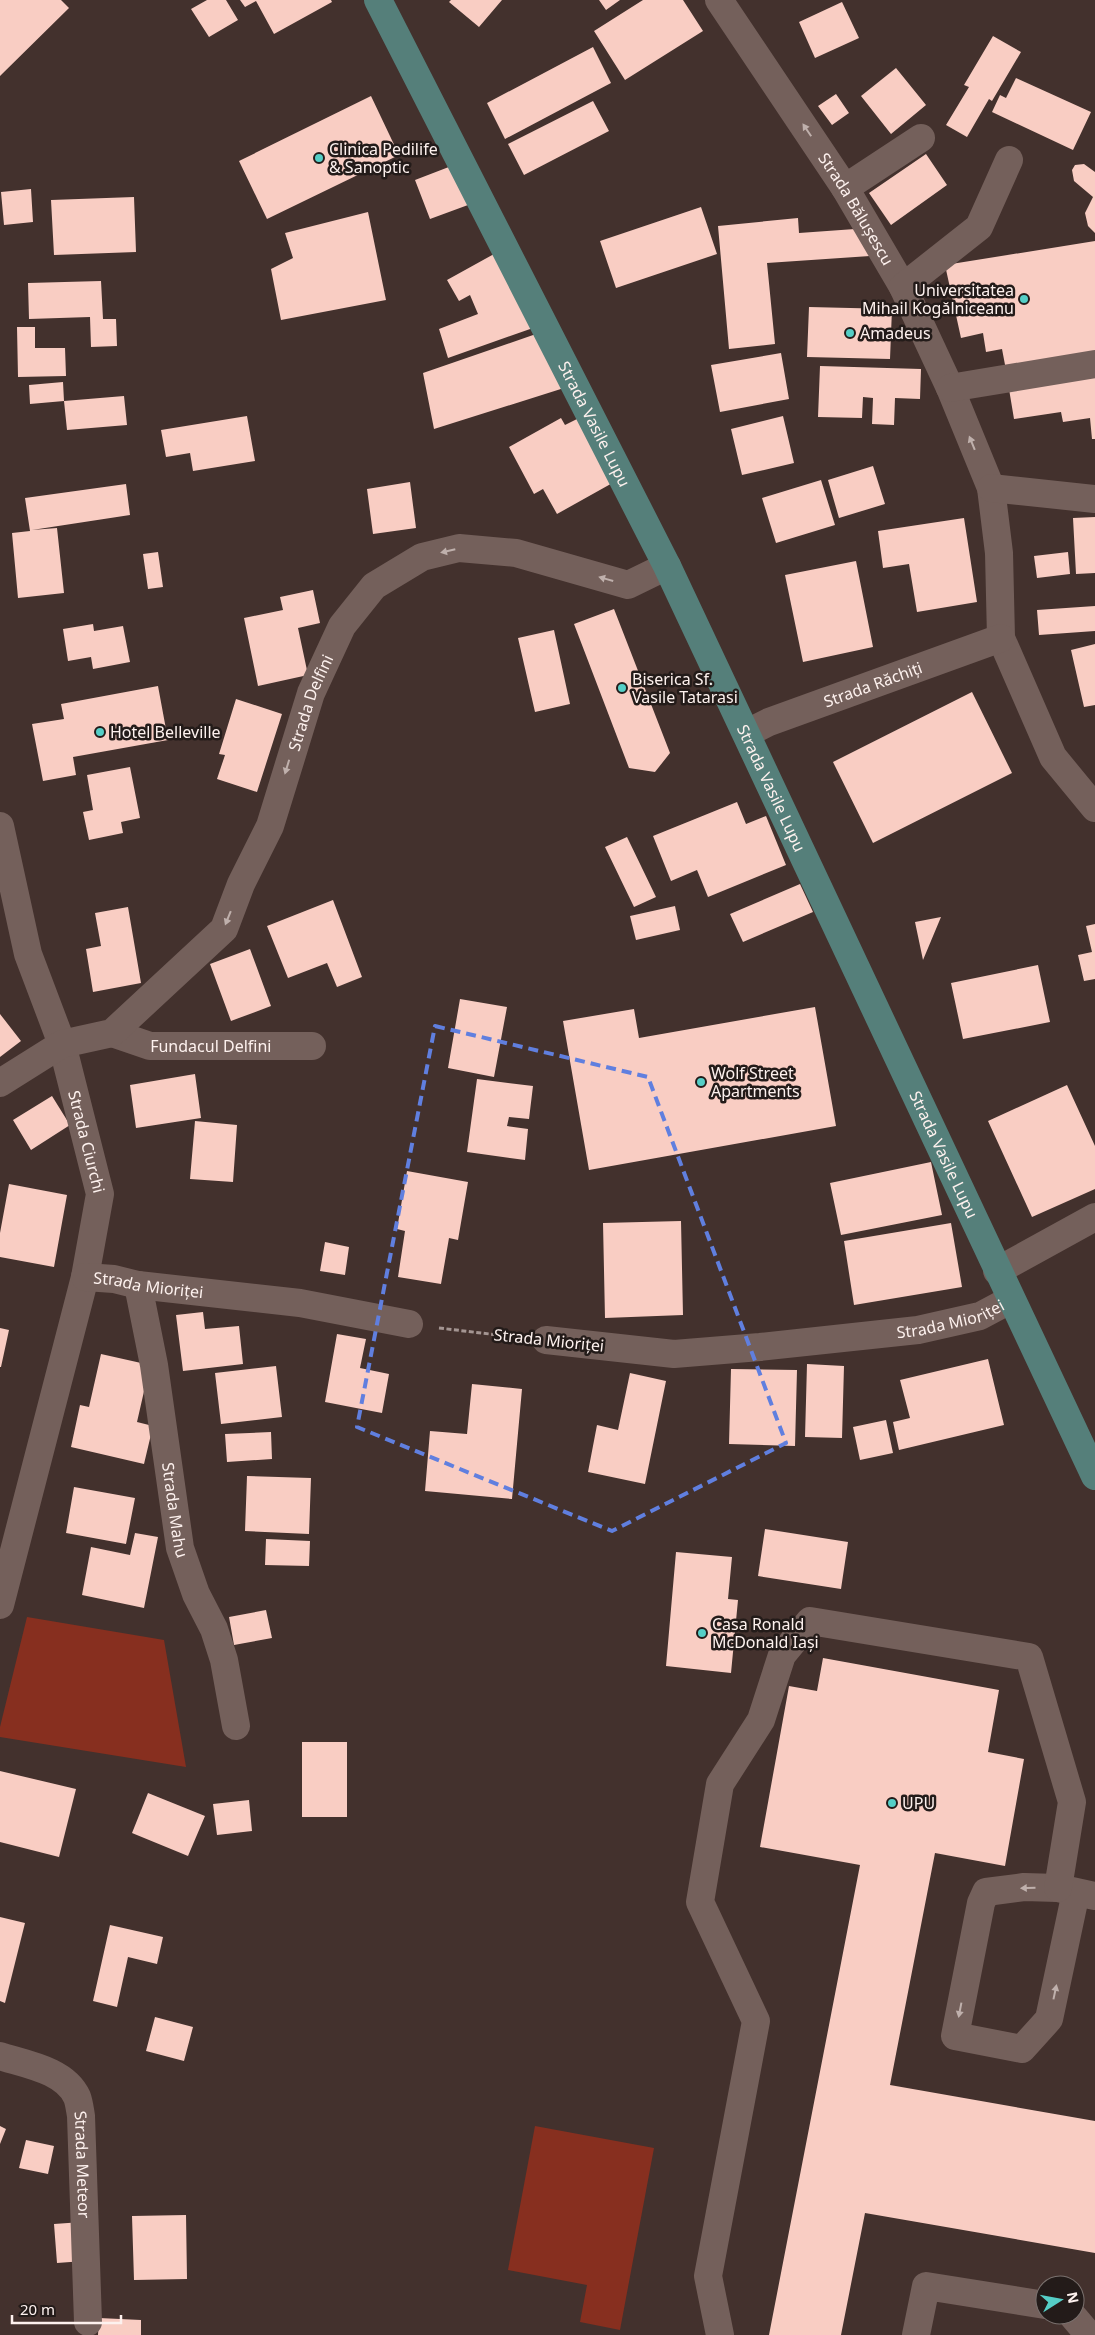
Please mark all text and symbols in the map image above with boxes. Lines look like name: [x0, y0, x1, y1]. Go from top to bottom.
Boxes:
one-way arrow: [802, 124, 812, 137]
place label: Clinica Pedilife & Sanoptic: [329, 138, 438, 178]
street label: Strada Bălușescu: [813, 148, 899, 269]
marker: Clinica Pedilife & Sanoptic: [313, 152, 325, 164]
place label: Universitatea Mihail Kogălniceanu: [862, 279, 1014, 319]
marker: Universitatea Mihail Kogălniceanu: [1018, 293, 1030, 305]
place label: Amadeus: [860, 322, 931, 344]
marker: Amadeus: [844, 327, 856, 339]
street label: Strada Vasile Lupu: [553, 357, 636, 491]
one-way arrow: [968, 436, 976, 450]
one-way arrow: [440, 547, 455, 555]
one-way arrow: [598, 574, 613, 582]
street label: Strada Delfini: [283, 651, 338, 754]
street label: Strada Răchiți: [820, 656, 925, 712]
place label: Biserica Sf. Vasile Tatarasi: [632, 668, 738, 708]
marker: Biserica Sf. Vasile Tatarasi: [616, 682, 628, 694]
place label: Hotel Belleville: [110, 721, 221, 743]
street label: Strada Vasile Lupu: [732, 721, 811, 855]
marker: Hotel Belleville: [94, 726, 106, 738]
one-way arrow: [283, 759, 291, 774]
one-way arrow: [224, 911, 232, 926]
street label: Fundacul Delfini: [150, 1035, 272, 1057]
place label: Wolf Street Apartments: [711, 1062, 800, 1102]
marker: Wolf Street Apartments: [695, 1076, 707, 1088]
street label: Strada Vasile Lupu: [904, 1087, 983, 1222]
street label: Strada Ciurchi: [63, 1088, 110, 1195]
street label: Strada Mioriței: [93, 1267, 204, 1303]
street label: Strada Mioriței: [896, 1294, 1008, 1343]
street label: Strada Mioriței: [493, 1323, 605, 1357]
street label: Strada Mahu: [157, 1461, 194, 1561]
place label: Casa Ronald McDonald Iași: [712, 1613, 819, 1653]
marker: Casa Ronald McDonald Iași: [696, 1627, 708, 1639]
place label: UPU: [902, 1792, 935, 1814]
marker: UPU: [886, 1797, 898, 1809]
one-way arrow: [1019, 1884, 1035, 1892]
one-way arrow: [1051, 1984, 1059, 1999]
one-way arrow: [956, 2003, 964, 2019]
street label: Strada Meteor: [69, 2109, 95, 2219]
north arrow: [1035, 2275, 1085, 2325]
text: N: [1063, 2290, 1084, 2305]
scale bar: [12, 2292, 121, 2324]
text: 20 m: [20, 2299, 55, 2319]

